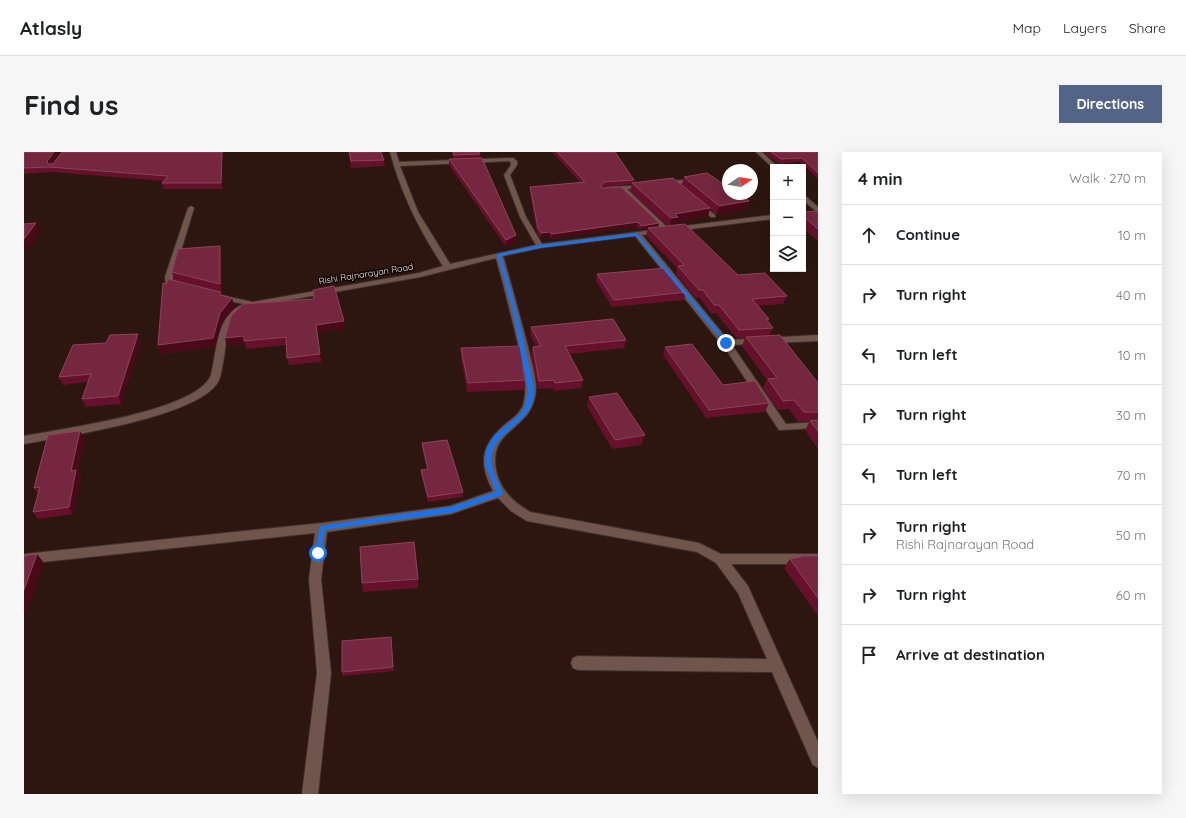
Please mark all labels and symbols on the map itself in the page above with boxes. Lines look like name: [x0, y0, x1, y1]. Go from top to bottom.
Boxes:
north arrow: [722, 164, 758, 200]
street label: Rishi Rajnarayan Road: [318, 261, 414, 286]
route end: [717, 334, 735, 352]
route start: [309, 544, 327, 562]

